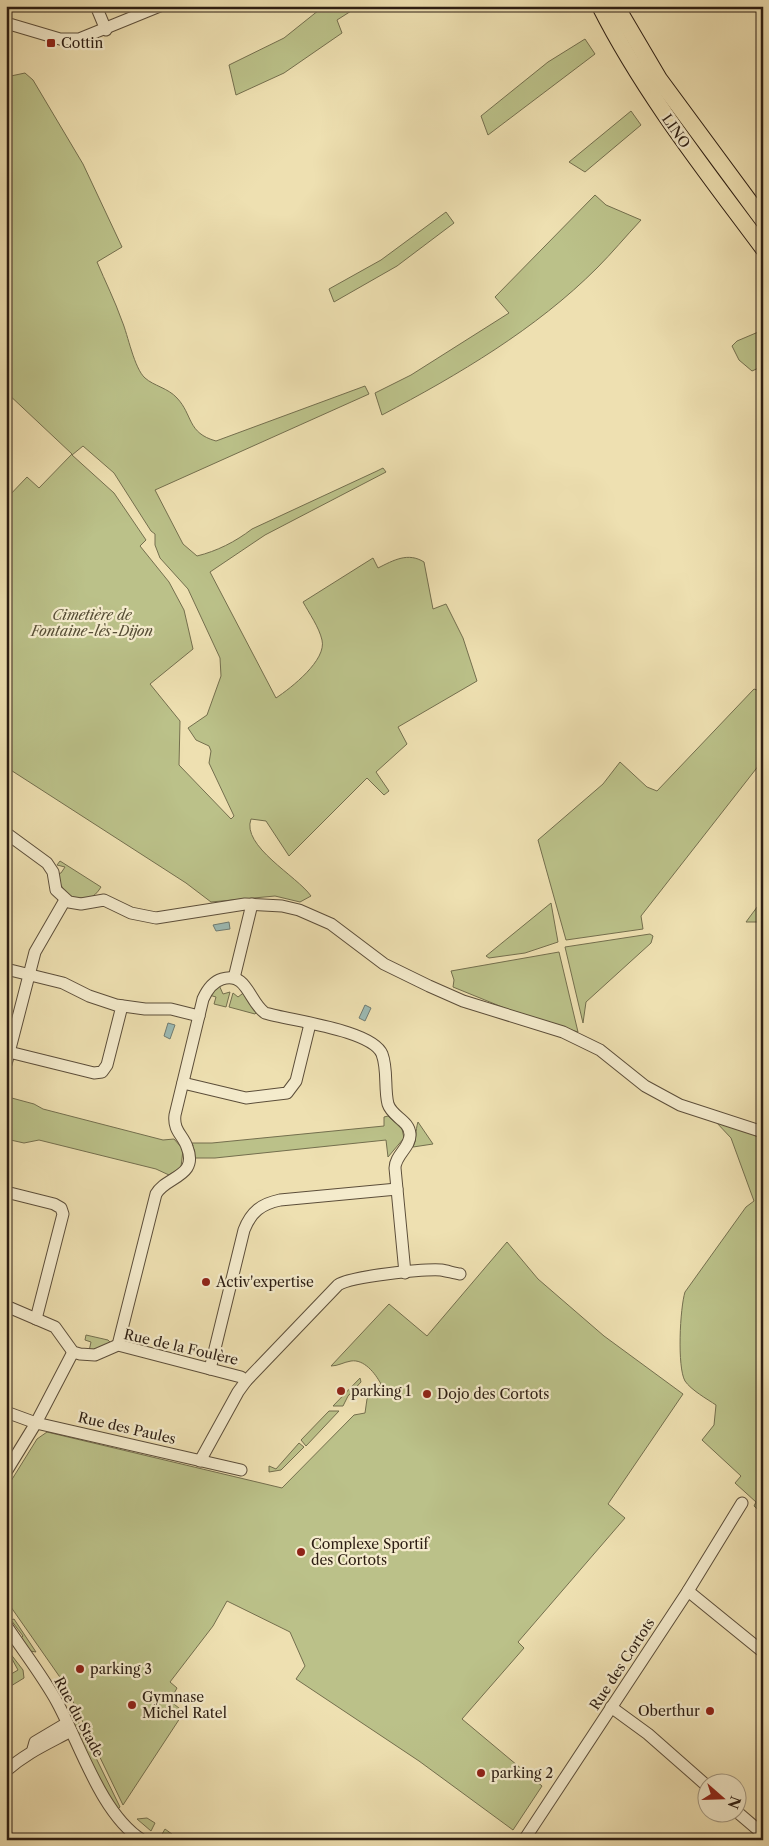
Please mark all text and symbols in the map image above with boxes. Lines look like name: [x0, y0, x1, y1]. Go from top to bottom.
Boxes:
place label: Cottin: [61, 34, 104, 52]
marker: Cottin: [45, 37, 57, 49]
street label: LINO: [658, 110, 694, 152]
park label: Cimetière de Fontaine-lès-Dijon: [30, 606, 153, 640]
place label: Activ'expertise: [215, 1273, 314, 1291]
marker: Activ'expertise: [200, 1276, 212, 1288]
street label: Rue de la Foulère: [122, 1325, 240, 1369]
place label: parking 1: [351, 1382, 411, 1400]
marker: parking 1: [335, 1385, 347, 1397]
place label: Dojo des Cortots: [437, 1385, 549, 1403]
marker: Dojo des Cortots: [421, 1388, 433, 1400]
street label: Rue des Paules: [76, 1408, 178, 1448]
place label: Complexe Sportif des Cortots: [311, 1535, 431, 1569]
marker: Complexe Sportif des Cortots: [295, 1546, 307, 1558]
street label: Rue des Cortots: [585, 1614, 659, 1714]
place label: parking 3: [90, 1660, 152, 1678]
marker: parking 3: [74, 1663, 86, 1675]
street label: Rue du Stade: [50, 1674, 108, 1760]
place label: Gymnase Michel Ratel: [142, 1688, 227, 1722]
marker: Gymnase Michel Ratel: [126, 1699, 138, 1711]
place label: Oberthur: [638, 1702, 700, 1720]
marker: Oberthur: [704, 1705, 716, 1717]
place label: parking 2: [491, 1764, 553, 1782]
marker: parking 2: [475, 1767, 487, 1779]
north arrow: [696, 1774, 746, 1824]
text: N: [724, 1794, 745, 1811]

